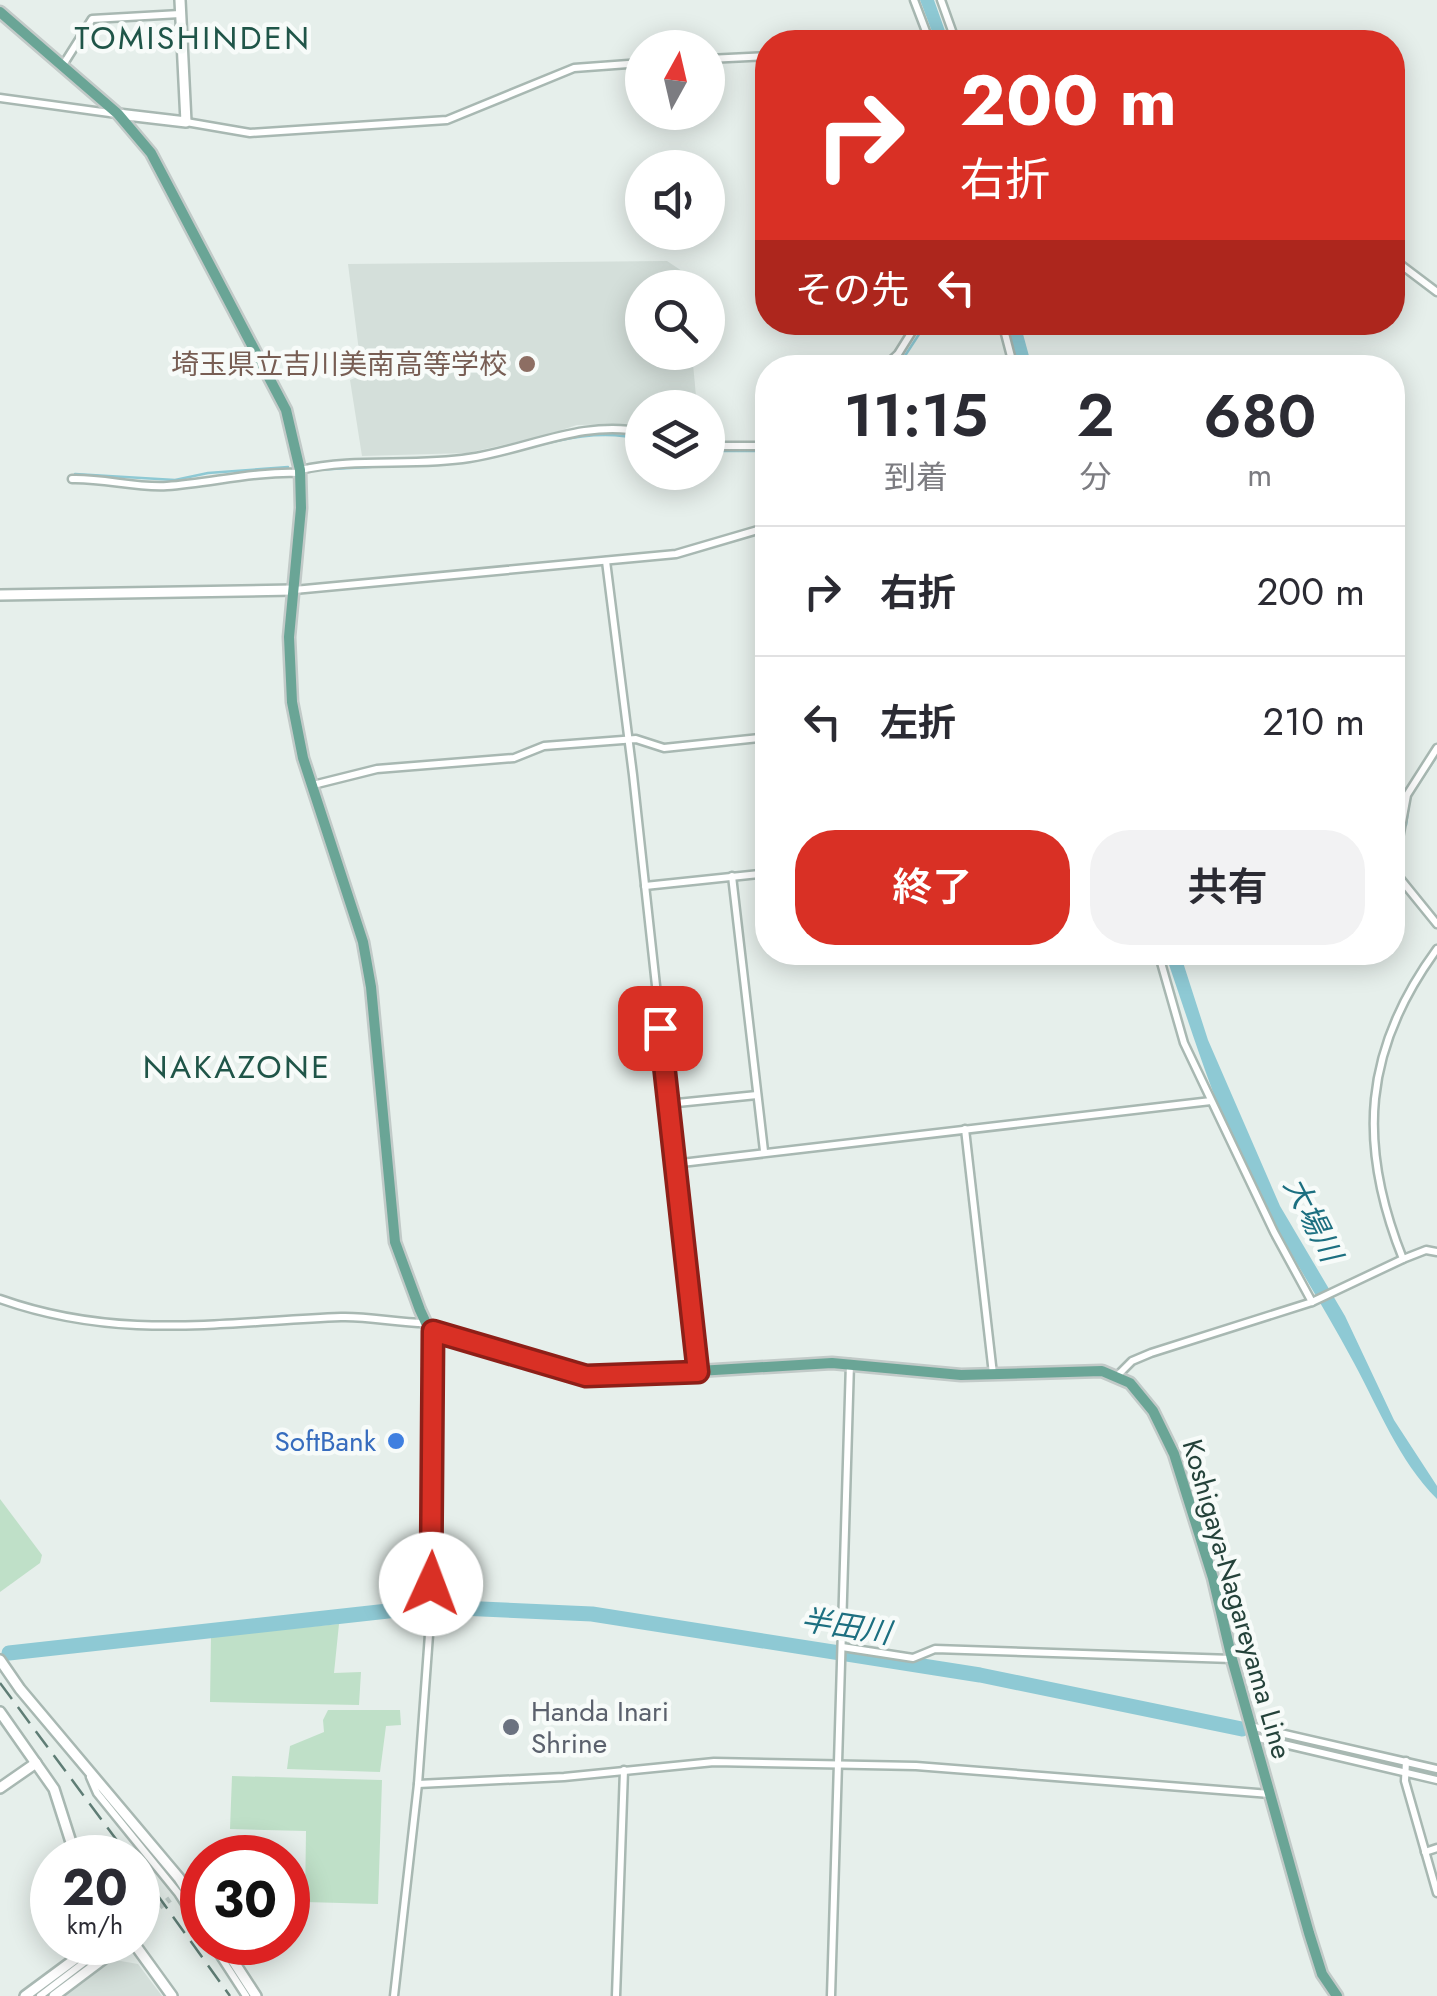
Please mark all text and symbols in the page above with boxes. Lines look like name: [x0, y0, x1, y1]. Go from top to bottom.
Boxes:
district label: TOMISHINDEN: [74, 15, 312, 61]
north arrow: [625, 30, 725, 130]
map controls: [625, 30, 725, 490]
text: 200 m: [960, 50, 1177, 151]
icon: right: [795, 70, 925, 200]
text: 右折: [960, 147, 1050, 212]
button: sound: [625, 150, 725, 250]
icon: left: [929, 260, 984, 315]
text: その先: [795, 262, 909, 317]
button: search: [625, 270, 725, 370]
place label: 埼玉県立吉川美南高等学校: [171, 344, 507, 385]
marker: 埼玉県立吉川美南高等学校: [516, 353, 538, 375]
text: 11:15: [844, 372, 988, 459]
text: 2: [1077, 372, 1115, 459]
text: 680: [1203, 373, 1316, 460]
button: layers: [625, 390, 725, 490]
text: m: [1247, 452, 1272, 498]
text: 到着: [884, 454, 948, 500]
text: 分: [1080, 454, 1112, 500]
icon: right: [795, 564, 850, 619]
text: 200 m: [1257, 564, 1365, 619]
text: 右折: [880, 565, 956, 620]
icon: left: [795, 694, 850, 749]
text: 210 m: [1262, 694, 1365, 749]
text: 左折: [880, 695, 956, 750]
button: 終了: [795, 830, 1070, 945]
button: 共有: [1090, 830, 1365, 945]
pin: [618, 986, 703, 1071]
icon: arrive: [633, 1001, 688, 1056]
district label: NAKAZONE: [143, 1044, 331, 1090]
water label: 大場川: [1273, 1169, 1354, 1272]
place label: SoftBank: [275, 1421, 377, 1462]
marker: SoftBank: [385, 1430, 407, 1452]
street label: Koshigaya-Nagareyama Line: [1172, 1434, 1302, 1764]
position arrow: [379, 1532, 483, 1636]
water label: 半田川: [798, 1598, 897, 1655]
place label: Handa Inari Shrine: [531, 1691, 669, 1764]
marker: Handa Inari Shrine: [500, 1716, 522, 1738]
speed limit sign: 30: [180, 1835, 310, 1965]
text: 20: [62, 1851, 128, 1924]
text: km/h: [67, 1907, 123, 1943]

